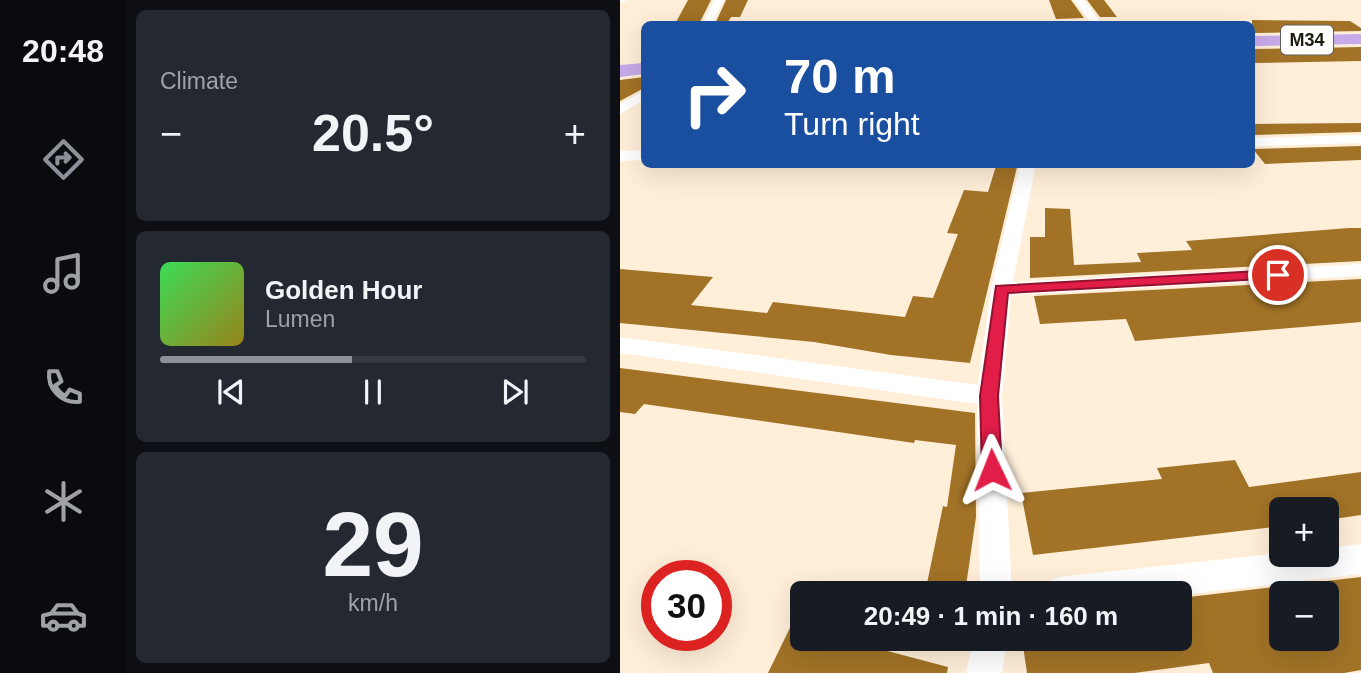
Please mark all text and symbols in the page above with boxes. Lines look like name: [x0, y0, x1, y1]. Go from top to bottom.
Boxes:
road number: M34: [1281, 26, 1333, 55]
text: 20:48: [22, 33, 104, 69]
icon: right: [669, 49, 760, 140]
text: 70 m: [784, 49, 896, 103]
text: Climate: [160, 68, 238, 94]
text: 20.5°: [312, 104, 434, 162]
text: Turn right: [784, 106, 920, 142]
text: −: [160, 113, 182, 155]
text: +: [564, 113, 586, 155]
icon: directions: [39, 135, 88, 184]
pin: [1248, 245, 1308, 305]
icon: music: [39, 249, 88, 298]
icon: arrive: [1259, 256, 1297, 294]
text: Golden Hour: [265, 275, 422, 305]
text: Lumen: [265, 306, 335, 332]
icon: phone: [39, 363, 88, 412]
icon: previous: [212, 373, 250, 411]
icon: pause: [354, 373, 392, 411]
icon: next: [496, 373, 534, 411]
position arrow: [955, 433, 1029, 507]
icon: climate: [39, 477, 88, 526]
text: 29: [322, 494, 424, 595]
map controls: [1269, 497, 1339, 651]
button: +: [1269, 497, 1339, 567]
speed limit sign: 30: [641, 560, 732, 651]
button: −: [1269, 581, 1339, 651]
text: km/h: [348, 590, 398, 616]
icon: car: [39, 591, 88, 640]
text: 20:49 · 1 min · 160 m: [864, 601, 1118, 631]

